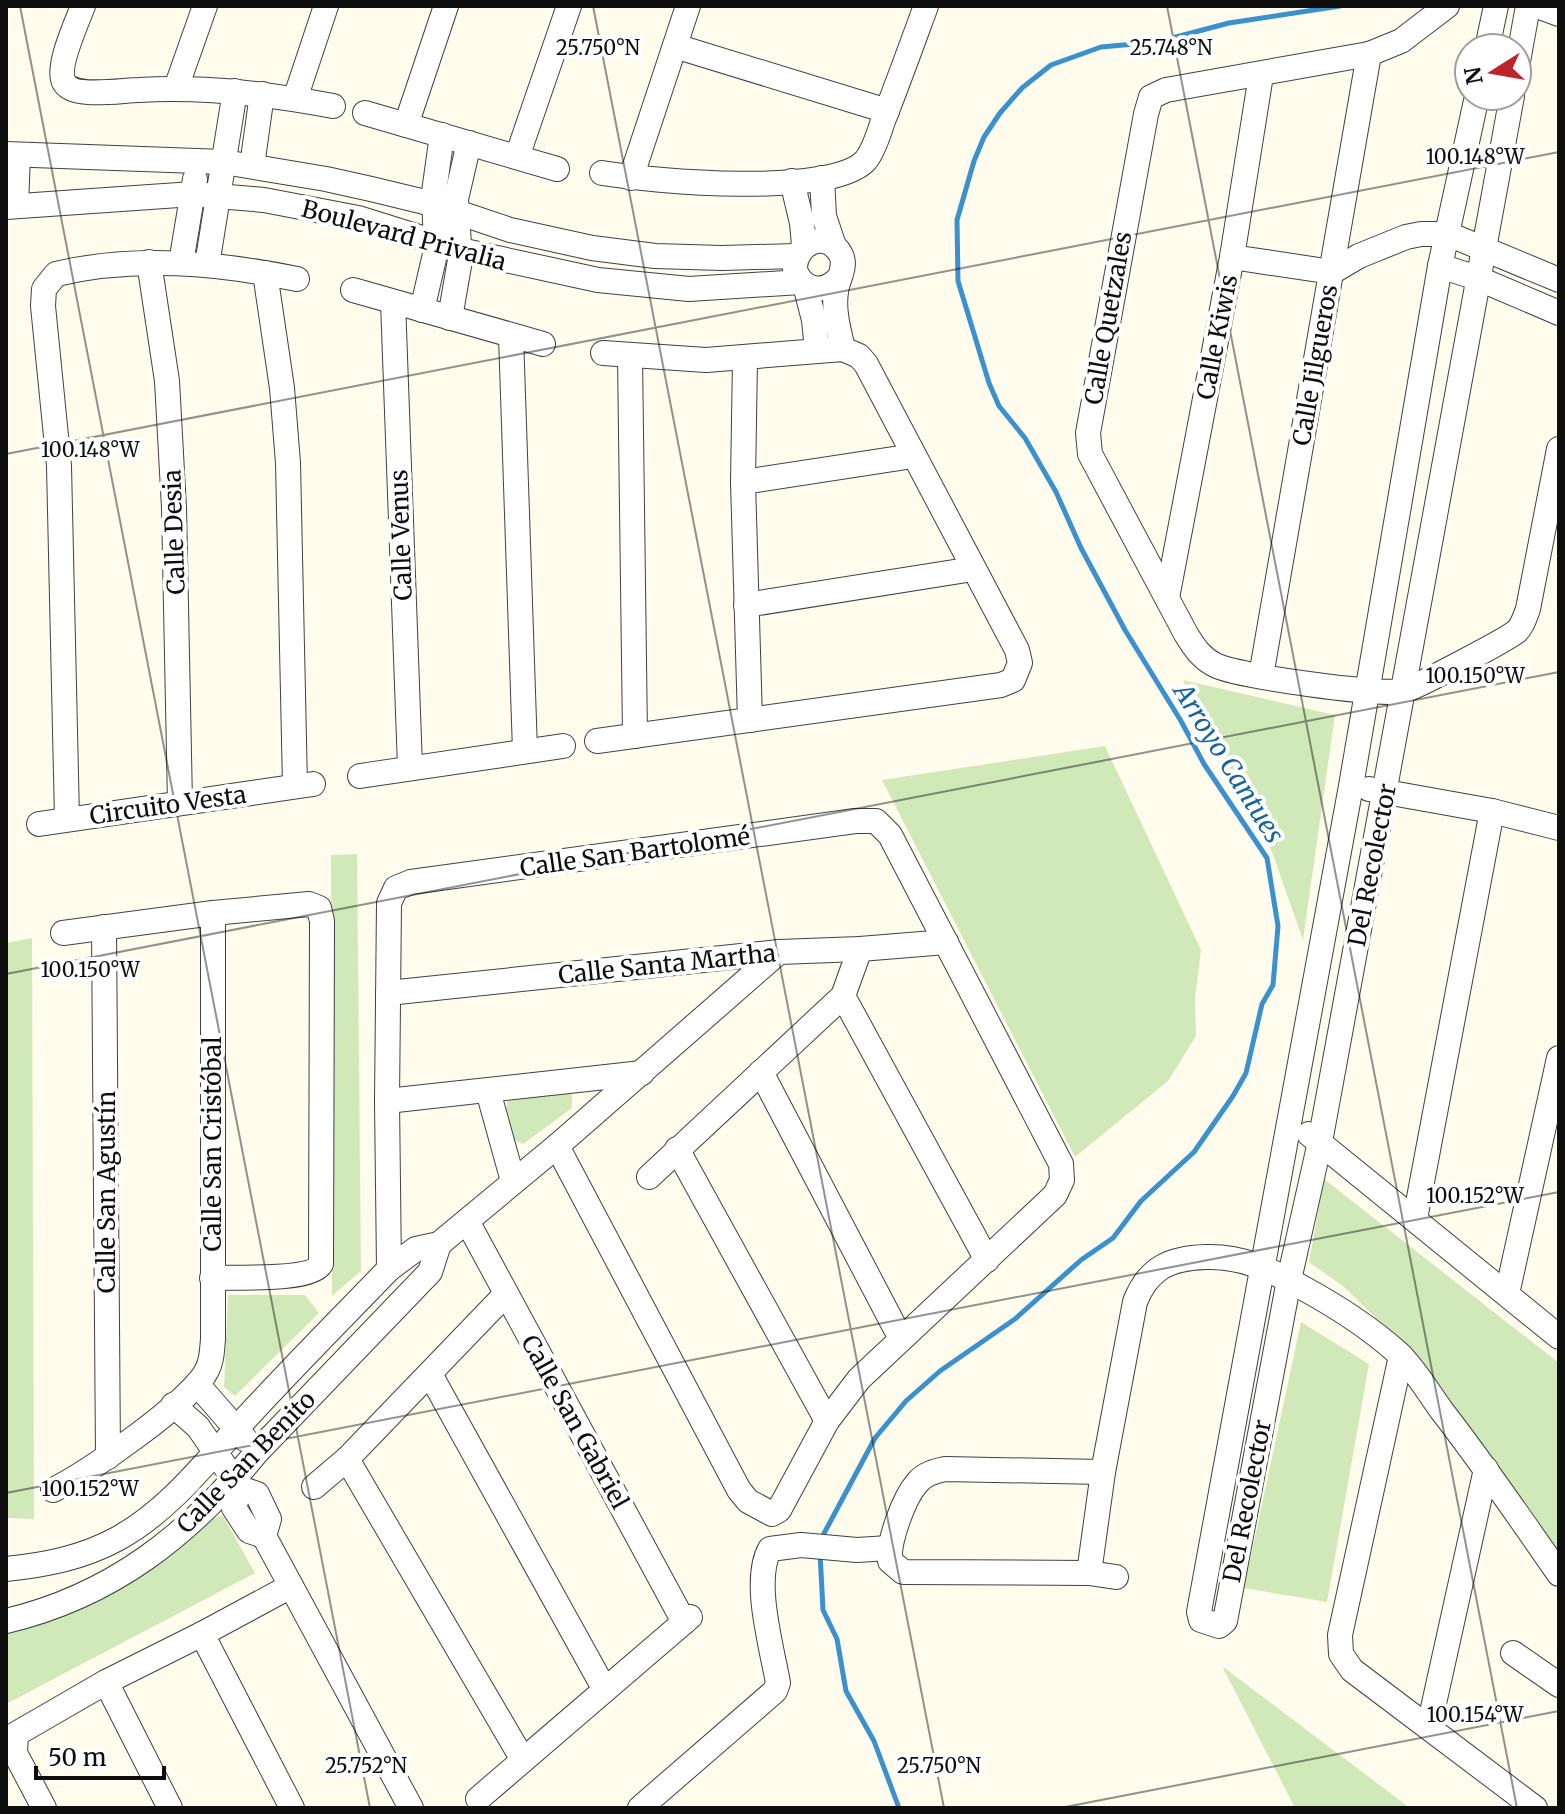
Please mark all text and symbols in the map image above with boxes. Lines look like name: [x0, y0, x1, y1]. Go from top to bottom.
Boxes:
north arrow: [1453, 32, 1533, 112]
text: 25.750°N: [556, 35, 640, 60]
text: 25.748°N: [1130, 35, 1213, 60]
text: N: [1458, 64, 1489, 87]
text: 100.148°W: [1426, 144, 1525, 169]
street label: Boulevard Privalia: [298, 193, 510, 277]
street label: Calle Quetzales: [1078, 229, 1138, 407]
street label: Calle Kiwis: [1190, 272, 1244, 402]
street label: Calle Jilgueros: [1286, 282, 1344, 448]
text: 100.148°W: [41, 437, 140, 462]
street label: Calle Desia: [156, 469, 192, 595]
street label: Calle Venus: [383, 469, 419, 601]
text: 100.150°W: [1425, 663, 1526, 688]
water label: Arroyo Cantues: [1166, 675, 1291, 849]
street label: Circuito Vesta: [88, 779, 248, 831]
street label: Del Recolector: [1341, 781, 1403, 949]
street label: Calle San Bartolomé: [518, 821, 752, 883]
street label: Calle Santa Martha: [557, 937, 777, 991]
text: 100.150°W: [40, 957, 141, 982]
street label: Calle San Cristóbal: [197, 1037, 228, 1251]
street label: Calle San Agustín: [91, 1091, 122, 1293]
text: 100.152°W: [1426, 1183, 1525, 1208]
street label: Calle San Gabriel: [514, 1330, 636, 1514]
street label: Calle San Benito: [170, 1384, 322, 1540]
street label: Del Recolector: [1216, 1417, 1278, 1585]
text: 100.152°W: [41, 1476, 140, 1501]
text: 100.154°W: [1427, 1702, 1524, 1727]
scale bar: [36, 1730, 164, 1780]
text: 50 m: [48, 1742, 107, 1773]
text: 25.752°N: [325, 1753, 408, 1778]
text: 25.750°N: [897, 1753, 981, 1778]

